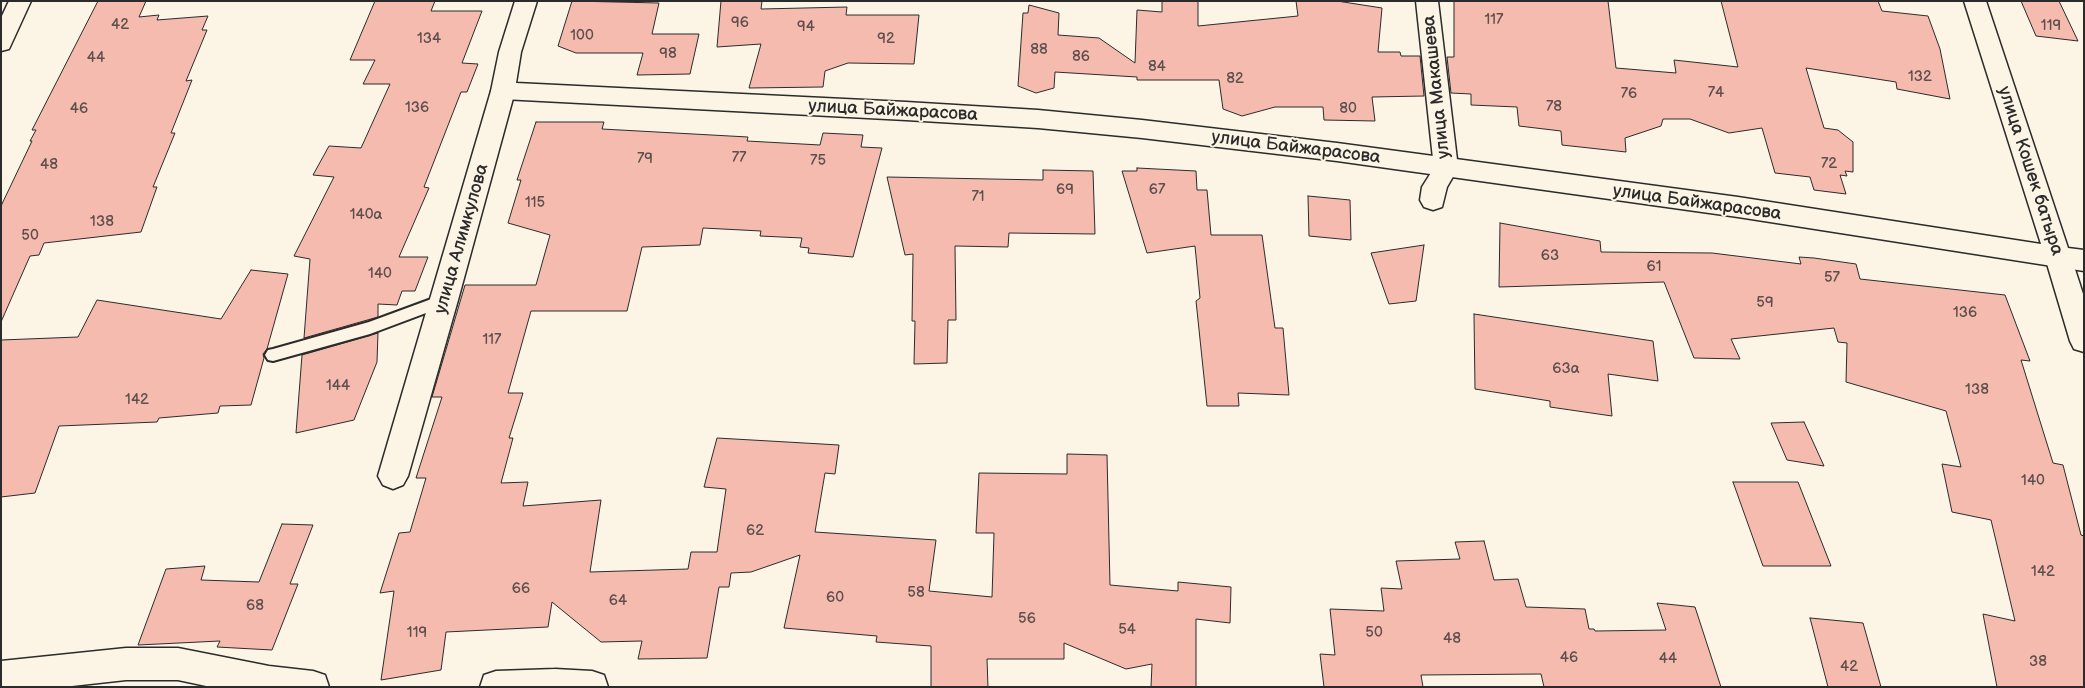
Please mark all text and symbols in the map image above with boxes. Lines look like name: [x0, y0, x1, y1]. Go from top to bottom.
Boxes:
house number: 117: [1485, 11, 1503, 29]
house number: 96: [731, 14, 749, 32]
street label: улица Макашева: [1419, 14, 1455, 160]
house number: 42: [111, 16, 129, 34]
house number: 119: [2041, 17, 2061, 35]
house number: 94: [797, 18, 815, 36]
house number: 100: [570, 27, 594, 45]
house number: 134: [417, 30, 441, 48]
house number: 92: [877, 30, 895, 48]
house number: 88: [1030, 41, 1048, 59]
house number: 98: [659, 45, 677, 63]
house number: 86: [1072, 48, 1090, 66]
house number: 44: [87, 49, 105, 67]
house number: 84: [1148, 58, 1166, 76]
house number: 132: [1908, 68, 1932, 86]
house number: 82: [1226, 70, 1244, 88]
house number: 74: [1708, 84, 1724, 102]
street label: улица Кошек батыра: [1992, 84, 2068, 258]
house number: 76: [1621, 85, 1637, 103]
street label: улица Байжарасова: [808, 96, 978, 126]
house number: 78: [1546, 98, 1562, 116]
house number: 136: [405, 99, 429, 117]
house number: 46: [70, 100, 88, 118]
house number: 80: [1339, 100, 1357, 118]
street label: улица Байжарасова: [1210, 127, 1382, 169]
house number: 77: [732, 149, 746, 167]
house number: 79: [637, 150, 653, 168]
house number: 75: [810, 152, 826, 170]
house number: 72: [1821, 155, 1837, 173]
house number: 48: [40, 156, 58, 174]
street label: улица Алимкулова: [430, 161, 494, 317]
street label: улица Байжарасова: [1611, 180, 1783, 226]
house number: 69: [1056, 181, 1074, 199]
house number: 67: [1149, 181, 1165, 199]
house number: 71: [971, 188, 985, 206]
house number: 115: [525, 194, 545, 212]
house number: 140а: [350, 206, 382, 224]
house number: 138: [90, 213, 114, 231]
house number: 50: [21, 227, 39, 245]
house number: 63: [1541, 247, 1559, 265]
house number: 61: [1647, 258, 1661, 276]
house number: 140: [368, 265, 392, 283]
house number: 57: [1824, 269, 1840, 287]
house number: 59: [1756, 294, 1774, 312]
house number: 136: [1953, 304, 1977, 322]
house number: 117: [483, 331, 501, 349]
house number: 63а: [1552, 360, 1580, 378]
house number: 144: [326, 377, 350, 395]
house number: 138: [1965, 381, 1989, 399]
house number: 142: [125, 391, 149, 409]
house number: 140: [2021, 472, 2045, 490]
house number: 62: [746, 522, 764, 540]
house number: 142: [2031, 563, 2055, 581]
house number: 66: [512, 580, 530, 598]
house number: 58: [907, 584, 925, 602]
house number: 60: [826, 589, 844, 607]
house number: 64: [609, 592, 627, 610]
house number: 68: [246, 597, 264, 615]
house number: 56: [1018, 610, 1036, 628]
house number: 54: [1118, 621, 1136, 639]
house number: 119: [407, 624, 427, 642]
house number: 50: [1365, 624, 1383, 642]
house number: 48: [1443, 630, 1461, 648]
house number: 46: [1560, 649, 1578, 667]
house number: 44: [1659, 650, 1677, 668]
house number: 38: [2029, 653, 2047, 671]
house number: 42: [1840, 658, 1858, 676]

